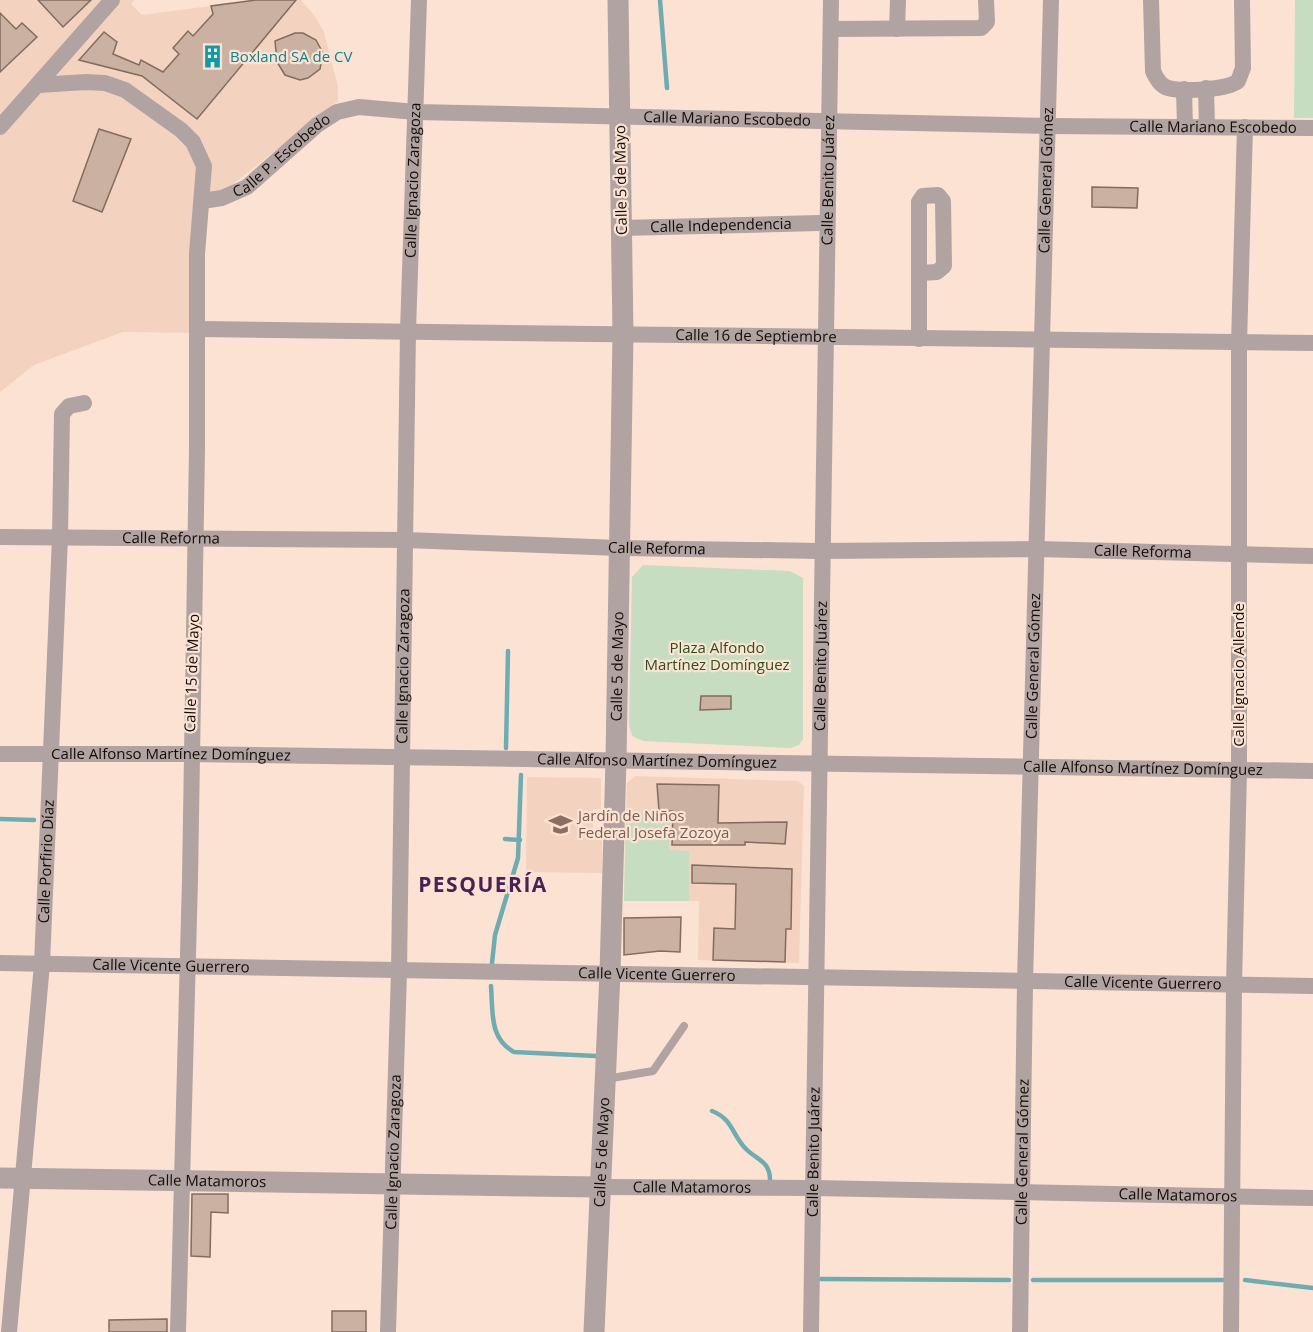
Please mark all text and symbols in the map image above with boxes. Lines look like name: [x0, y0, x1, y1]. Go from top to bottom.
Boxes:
building icon: Boxland SA de CV: [199, 44, 225, 70]
place label: Boxland SA de CV: [230, 46, 353, 66]
street label: Calle Ignacio Zaragoza: [399, 102, 425, 258]
street label: Calle Mariano Escobedo: [643, 106, 811, 130]
street label: Calle General Gómez: [1033, 107, 1057, 254]
street label: Calle P. Escobedo: [229, 108, 334, 201]
street label: Calle Benito Juárez: [816, 115, 838, 245]
street label: Calle Mariano Escobedo: [1129, 116, 1297, 137]
street label: Calle 5 de Mayo: [609, 125, 631, 235]
street label: Calle Independencia: [650, 213, 792, 236]
street label: Calle 16 de Septiembre: [675, 324, 837, 346]
street label: Calle Reforma: [122, 527, 220, 548]
street label: Calle Reforma: [608, 537, 706, 558]
street label: Calle Reforma: [1094, 539, 1192, 562]
street label: Calle Ignacio Zaragoza: [391, 588, 413, 744]
street label: Calle General Gómez: [1020, 593, 1044, 739]
street label: Calle Benito Juárez: [809, 601, 831, 731]
street label: Calle Ignacio Allende: [1228, 603, 1248, 747]
street label: Calle 5 de Mayo: [606, 611, 627, 722]
street label: Calle 15 de Mayo: [179, 613, 203, 733]
park label: Plaza Alfondo Martínez Domínguez: [644, 637, 790, 674]
street label: Calle Alfonso Martínez Domínguez: [51, 743, 291, 765]
street label: Calle Alfonso Martínez Domínguez: [537, 748, 777, 772]
street label: Calle Alfonso Martínez Domínguez: [1023, 756, 1263, 779]
street label: Calle Porfirio Díaz: [33, 799, 58, 924]
place label: Jardín de Niños Federal Josefa Zozoya: [576, 805, 729, 842]
school or university icon: Jardín de Niños Federal Josefa Zozoya: [547, 812, 573, 838]
district label: PESQUERÍA: [418, 870, 548, 898]
street label: Calle Vicente Guerrero: [92, 954, 250, 976]
street label: Calle Vicente Guerrero: [578, 962, 736, 985]
street label: Calle Vicente Guerrero: [1064, 971, 1222, 993]
street label: Calle Ignacio Zaragoza: [380, 1074, 405, 1230]
street label: Calle General Gómez: [1011, 1079, 1033, 1225]
street label: Calle Benito Juárez: [802, 1087, 824, 1217]
street label: Calle 5 de Mayo: [589, 1097, 613, 1208]
street label: Calle Matamoros: [148, 1169, 266, 1191]
street label: Calle Matamoros: [633, 1176, 751, 1197]
street label: Calle Matamoros: [1118, 1183, 1237, 1205]

